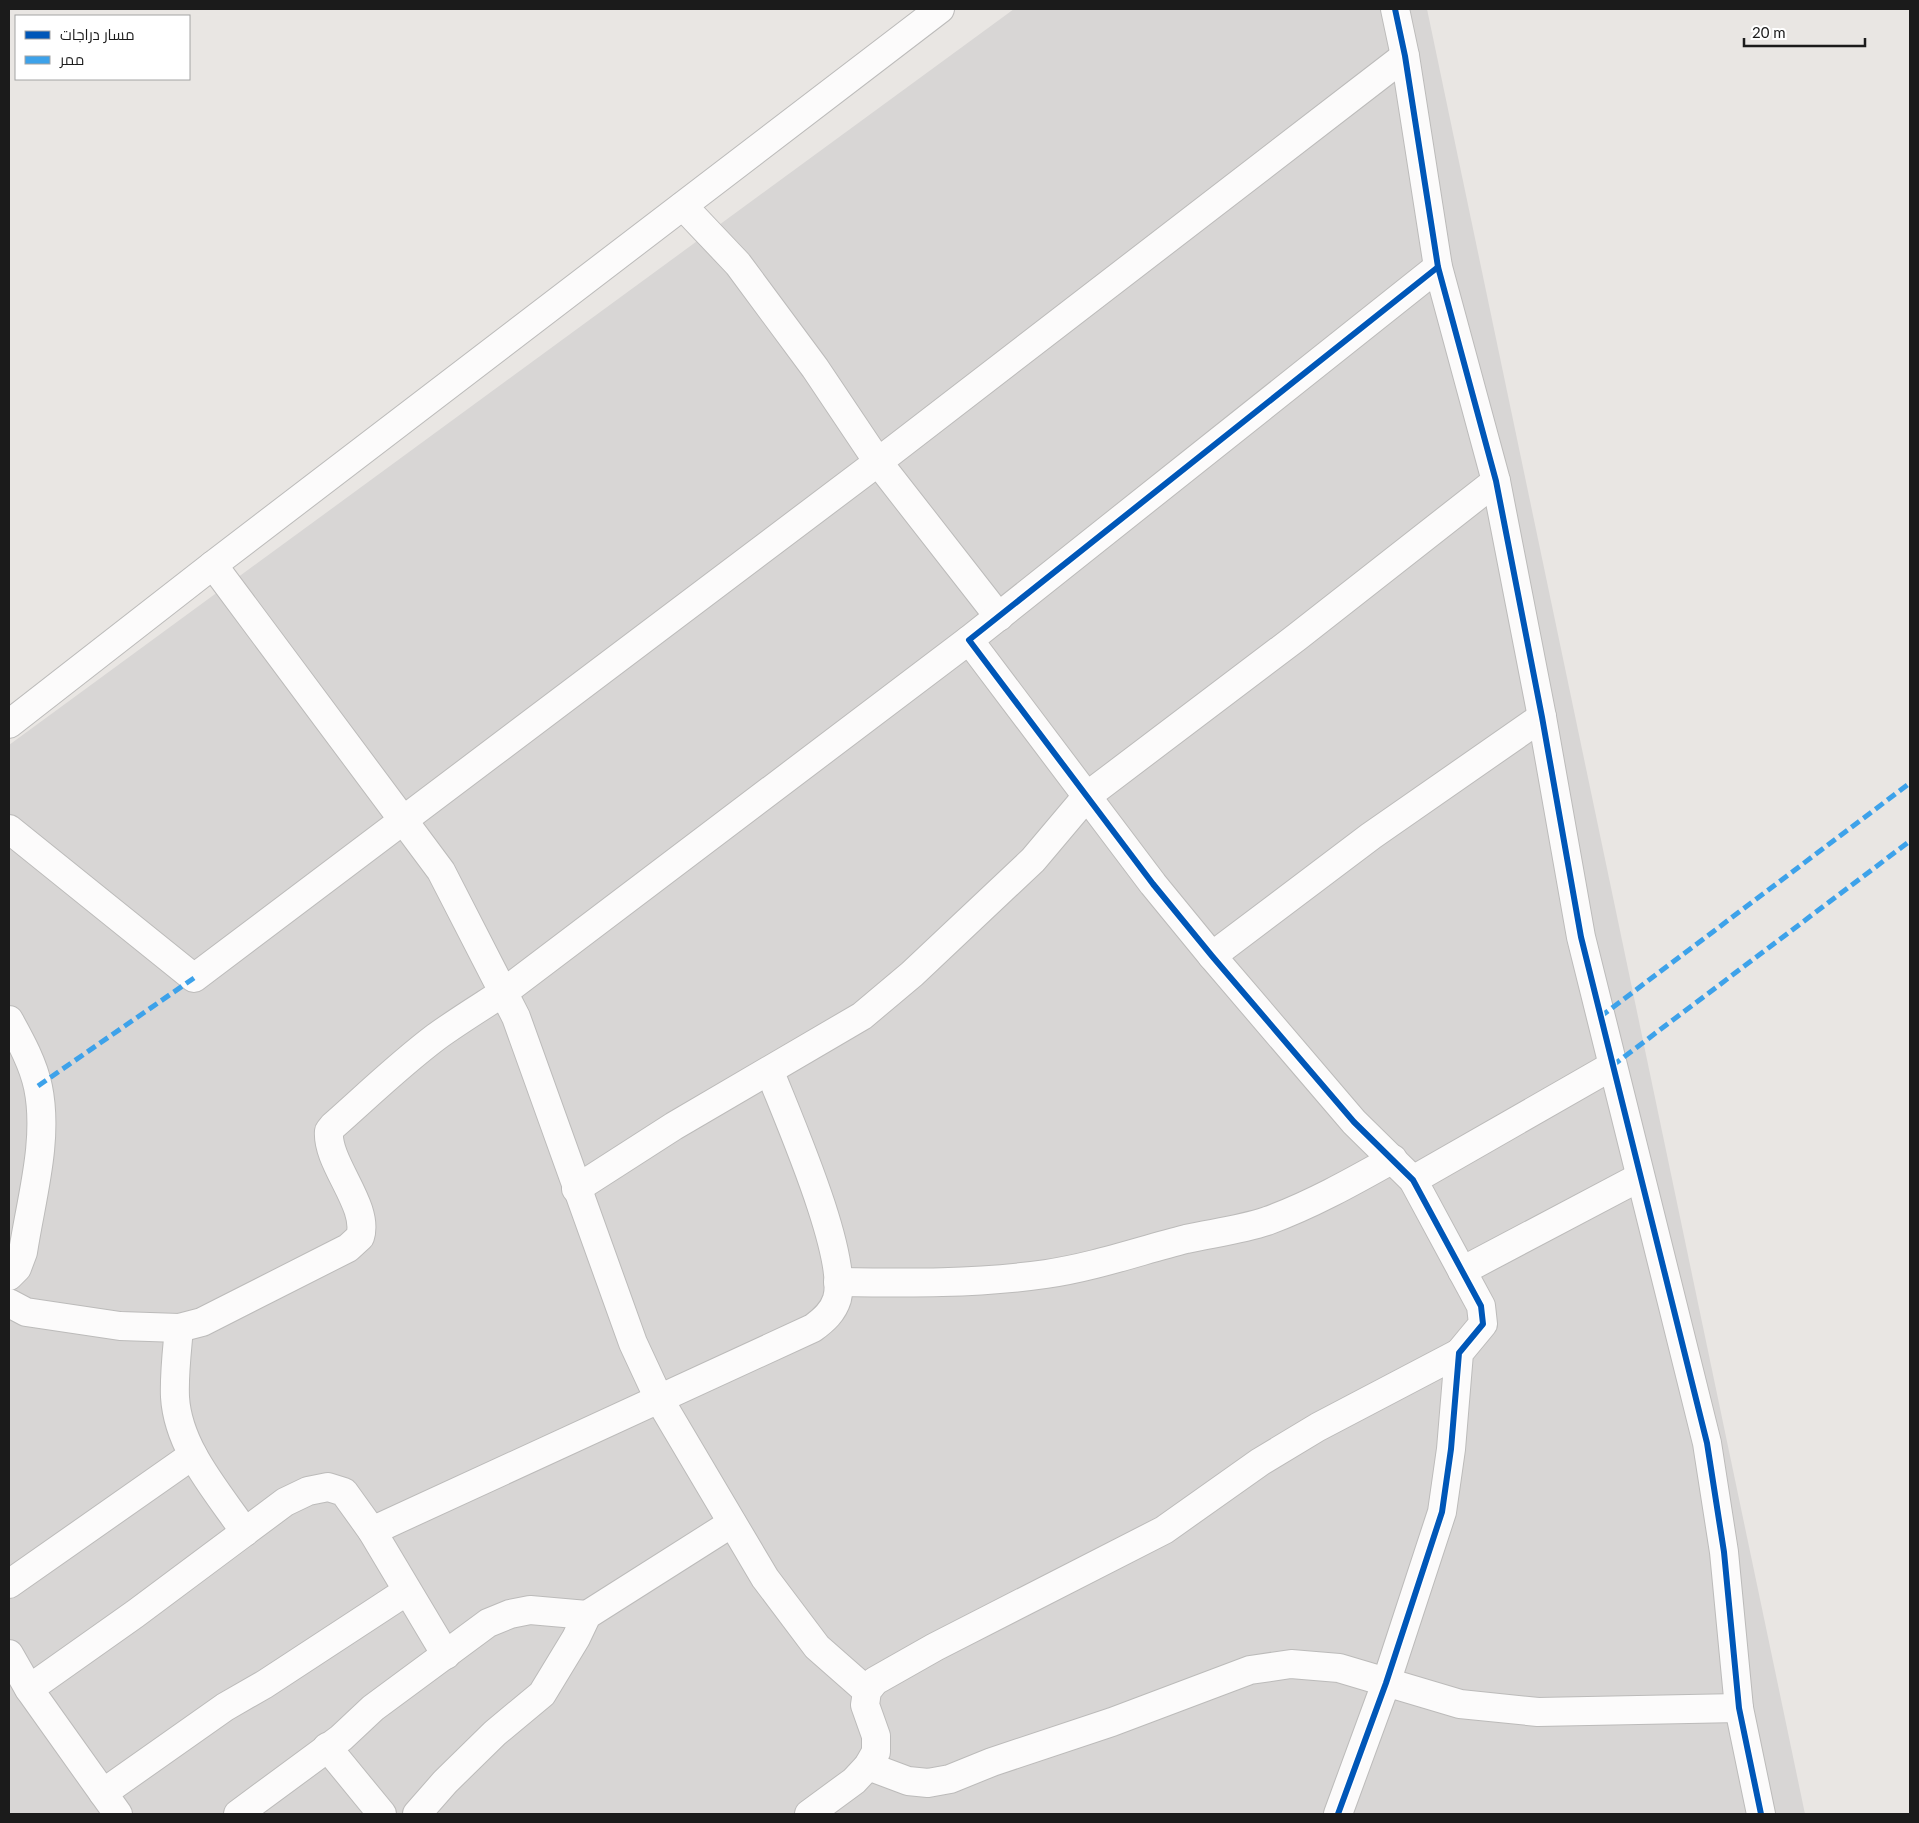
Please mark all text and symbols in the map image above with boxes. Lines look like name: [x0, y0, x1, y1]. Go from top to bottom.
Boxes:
legend: [15, 15, 190, 80]
scale bar: [1744, 15, 1865, 47]
text: 20 m: [1752, 23, 1786, 41]
text: مسار دراجات: [60, 25, 135, 44]
text: ممر: [59, 50, 84, 69]

